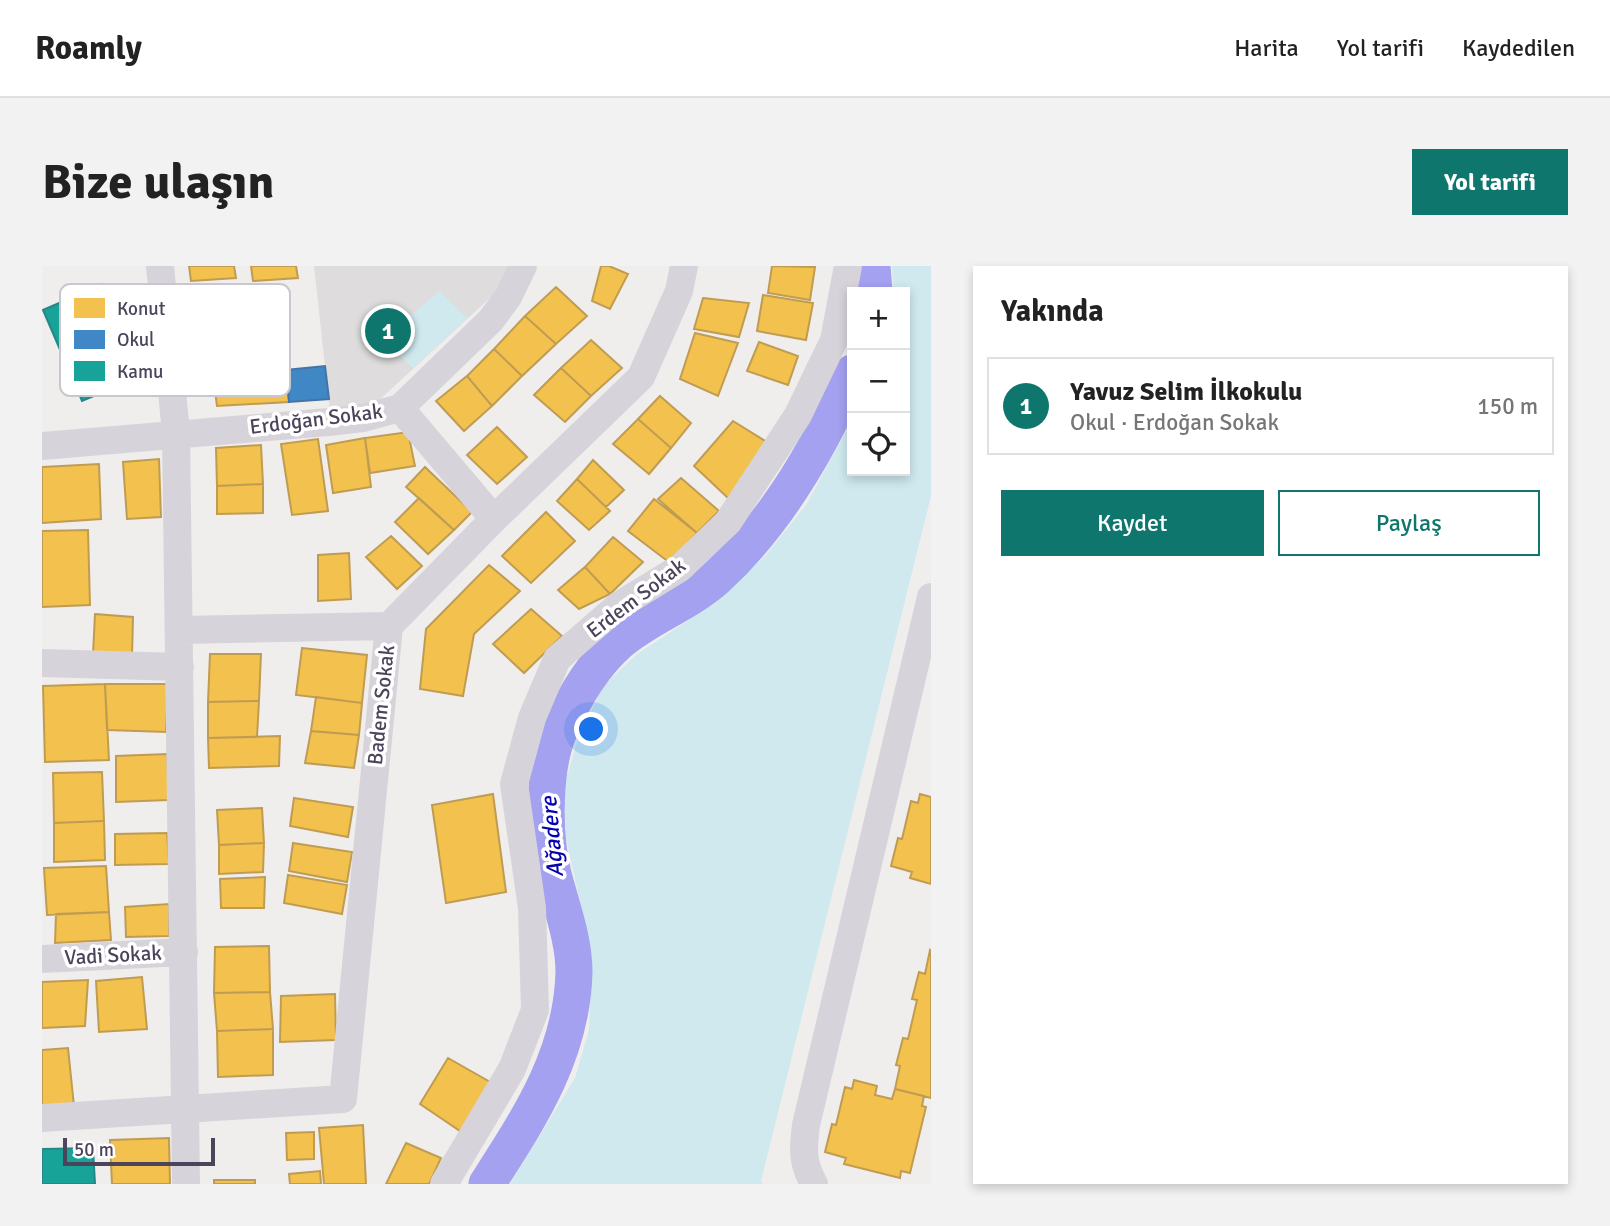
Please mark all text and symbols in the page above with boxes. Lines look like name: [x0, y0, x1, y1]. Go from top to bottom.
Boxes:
text: Roamly: [35, 28, 142, 69]
text: Harita: [1234, 33, 1299, 63]
text: Yol tarifi: [1337, 33, 1424, 63]
text: Kaydedilen: [1462, 33, 1575, 63]
button: Yol tarifi: [1412, 149, 1568, 215]
text: Bize ulaşın: [42, 152, 274, 212]
legend: [60, 284, 290, 396]
map controls: [847, 287, 910, 476]
button: +: [847, 287, 910, 350]
text: Yakında: [1001, 293, 1104, 330]
text: Konut: [117, 297, 166, 321]
pin: 1: [365, 305, 411, 357]
text: Okul: [117, 328, 155, 352]
button: −: [847, 350, 910, 413]
text: Kamu: [117, 360, 164, 384]
text: Yavuz Selim İlkokulu: [1070, 376, 1302, 408]
text: 1: [1020, 392, 1032, 421]
text: 150 m: [1477, 392, 1538, 421]
street label: Erdoğan Sokak: [248, 398, 384, 440]
text: Okul · Erdoğan Sokak: [1070, 408, 1279, 437]
button: locate: [847, 413, 910, 476]
button: Kaydet: [1001, 490, 1264, 556]
button: Paylaş: [1278, 490, 1540, 556]
street label: Erdem Sokak: [582, 552, 691, 644]
street label: Badem Sokak: [362, 643, 400, 766]
your location: [574, 712, 608, 746]
water label: Ağadere: [534, 794, 570, 879]
street label: Vadi Sokak: [64, 939, 163, 971]
scale bar: [63, 1135, 215, 1167]
text: 50 m: [74, 1138, 114, 1162]

